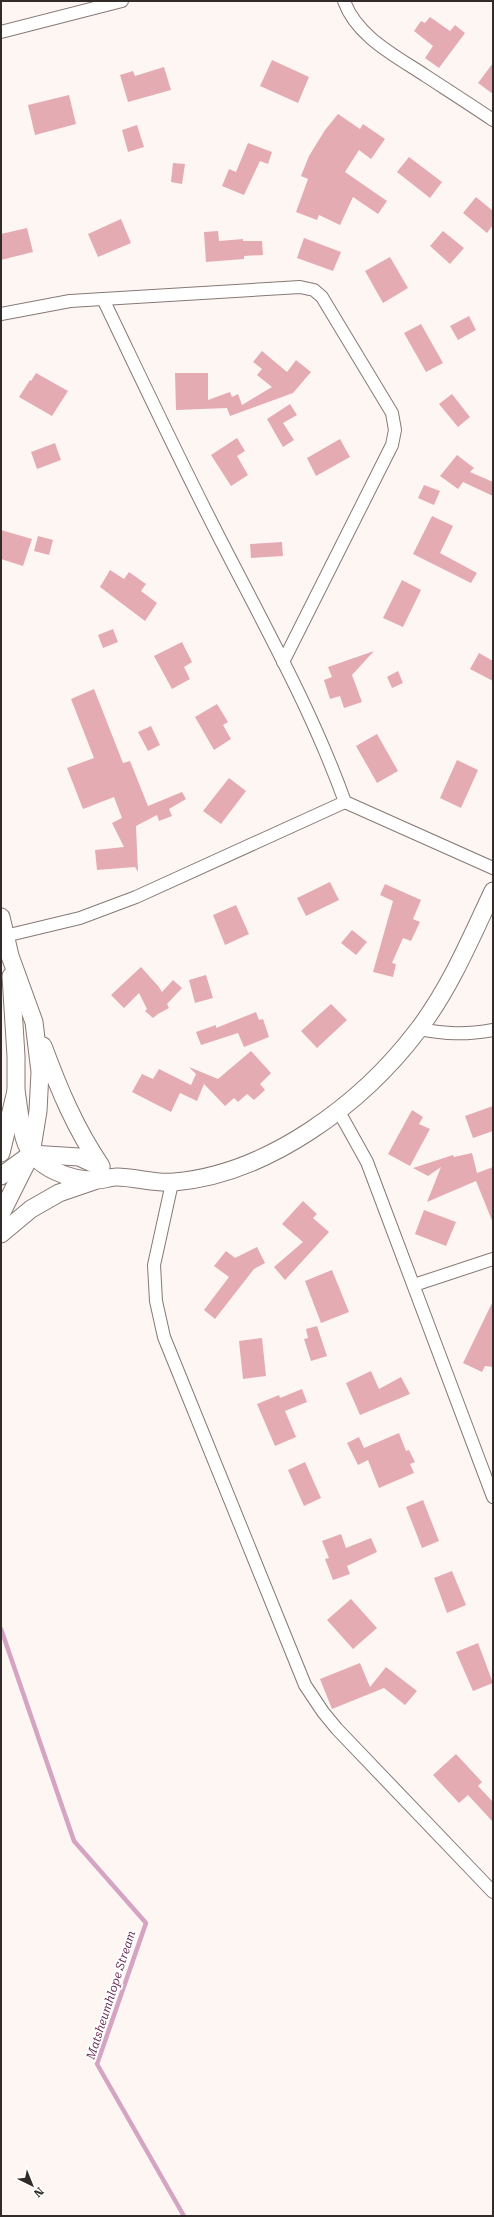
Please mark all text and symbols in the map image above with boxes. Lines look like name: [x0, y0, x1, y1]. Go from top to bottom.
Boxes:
water label: Matsheumhlope Stream: [83, 1928, 139, 2062]
north arrow: [12, 2165, 52, 2205]
text: N: [31, 2184, 46, 2200]

